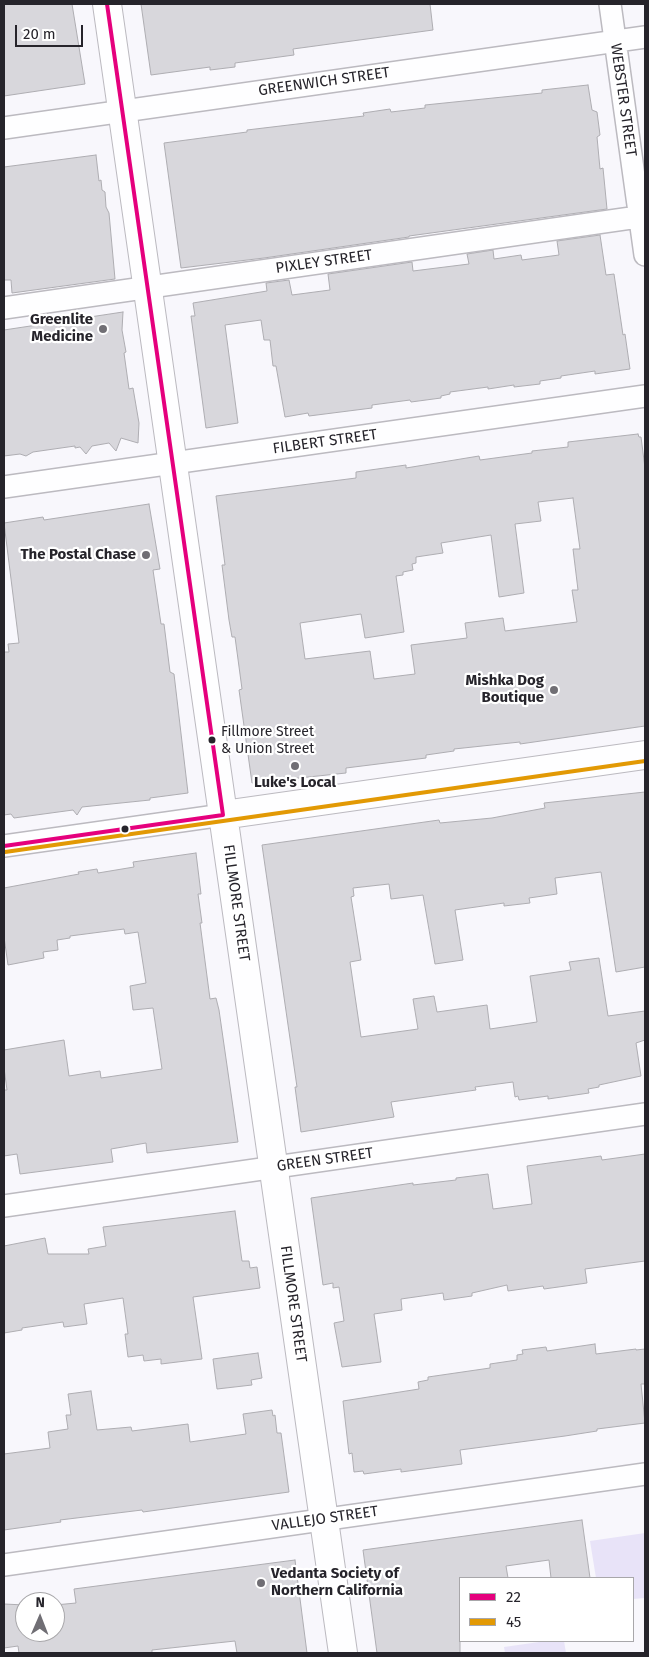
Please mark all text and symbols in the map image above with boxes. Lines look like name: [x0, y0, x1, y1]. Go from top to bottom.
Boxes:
scale bar: [18, 15, 85, 47]
text: 20 m: [23, 25, 56, 43]
street label: WEBSTER STREET: [606, 42, 640, 158]
street label: GREENWICH STREET: [257, 64, 391, 100]
street label: PIXLEY STREET: [275, 246, 373, 278]
place label: Greenlite Medicine: [30, 311, 93, 346]
marker: Greenlite Medicine: [97, 323, 109, 335]
street label: FILBERT STREET: [272, 426, 378, 458]
place label: The Postal Chase: [20, 546, 136, 564]
marker: The Postal Chase: [140, 549, 152, 561]
place label: Mishka Dog Boutique: [465, 672, 544, 707]
marker: Mishka Dog Boutique: [548, 684, 560, 696]
place label: Fillmore Street & Union Street: [221, 724, 314, 756]
marker: Fillmore Street & Union Street: [207, 735, 217, 745]
marker: Luke's Local: [289, 760, 301, 772]
place label: Luke's Local: [254, 774, 336, 792]
unlabelled marker: [120, 824, 130, 834]
street label: FILLMORE STREET: [219, 843, 253, 963]
street label: GREEN STREET: [276, 1144, 374, 1176]
street label: FILLMORE STREET: [276, 1244, 310, 1364]
street label: VALLEJO STREET: [271, 1503, 379, 1535]
place label: Vedanta Society of Northern California: [271, 1565, 403, 1600]
marker: Vedanta Society of Northern California: [255, 1577, 267, 1589]
legend: [459, 1577, 634, 1642]
text: 22: [506, 1588, 521, 1606]
north arrow: [15, 1592, 65, 1642]
text: N: [35, 1594, 45, 1611]
text: 45: [506, 1613, 521, 1631]

